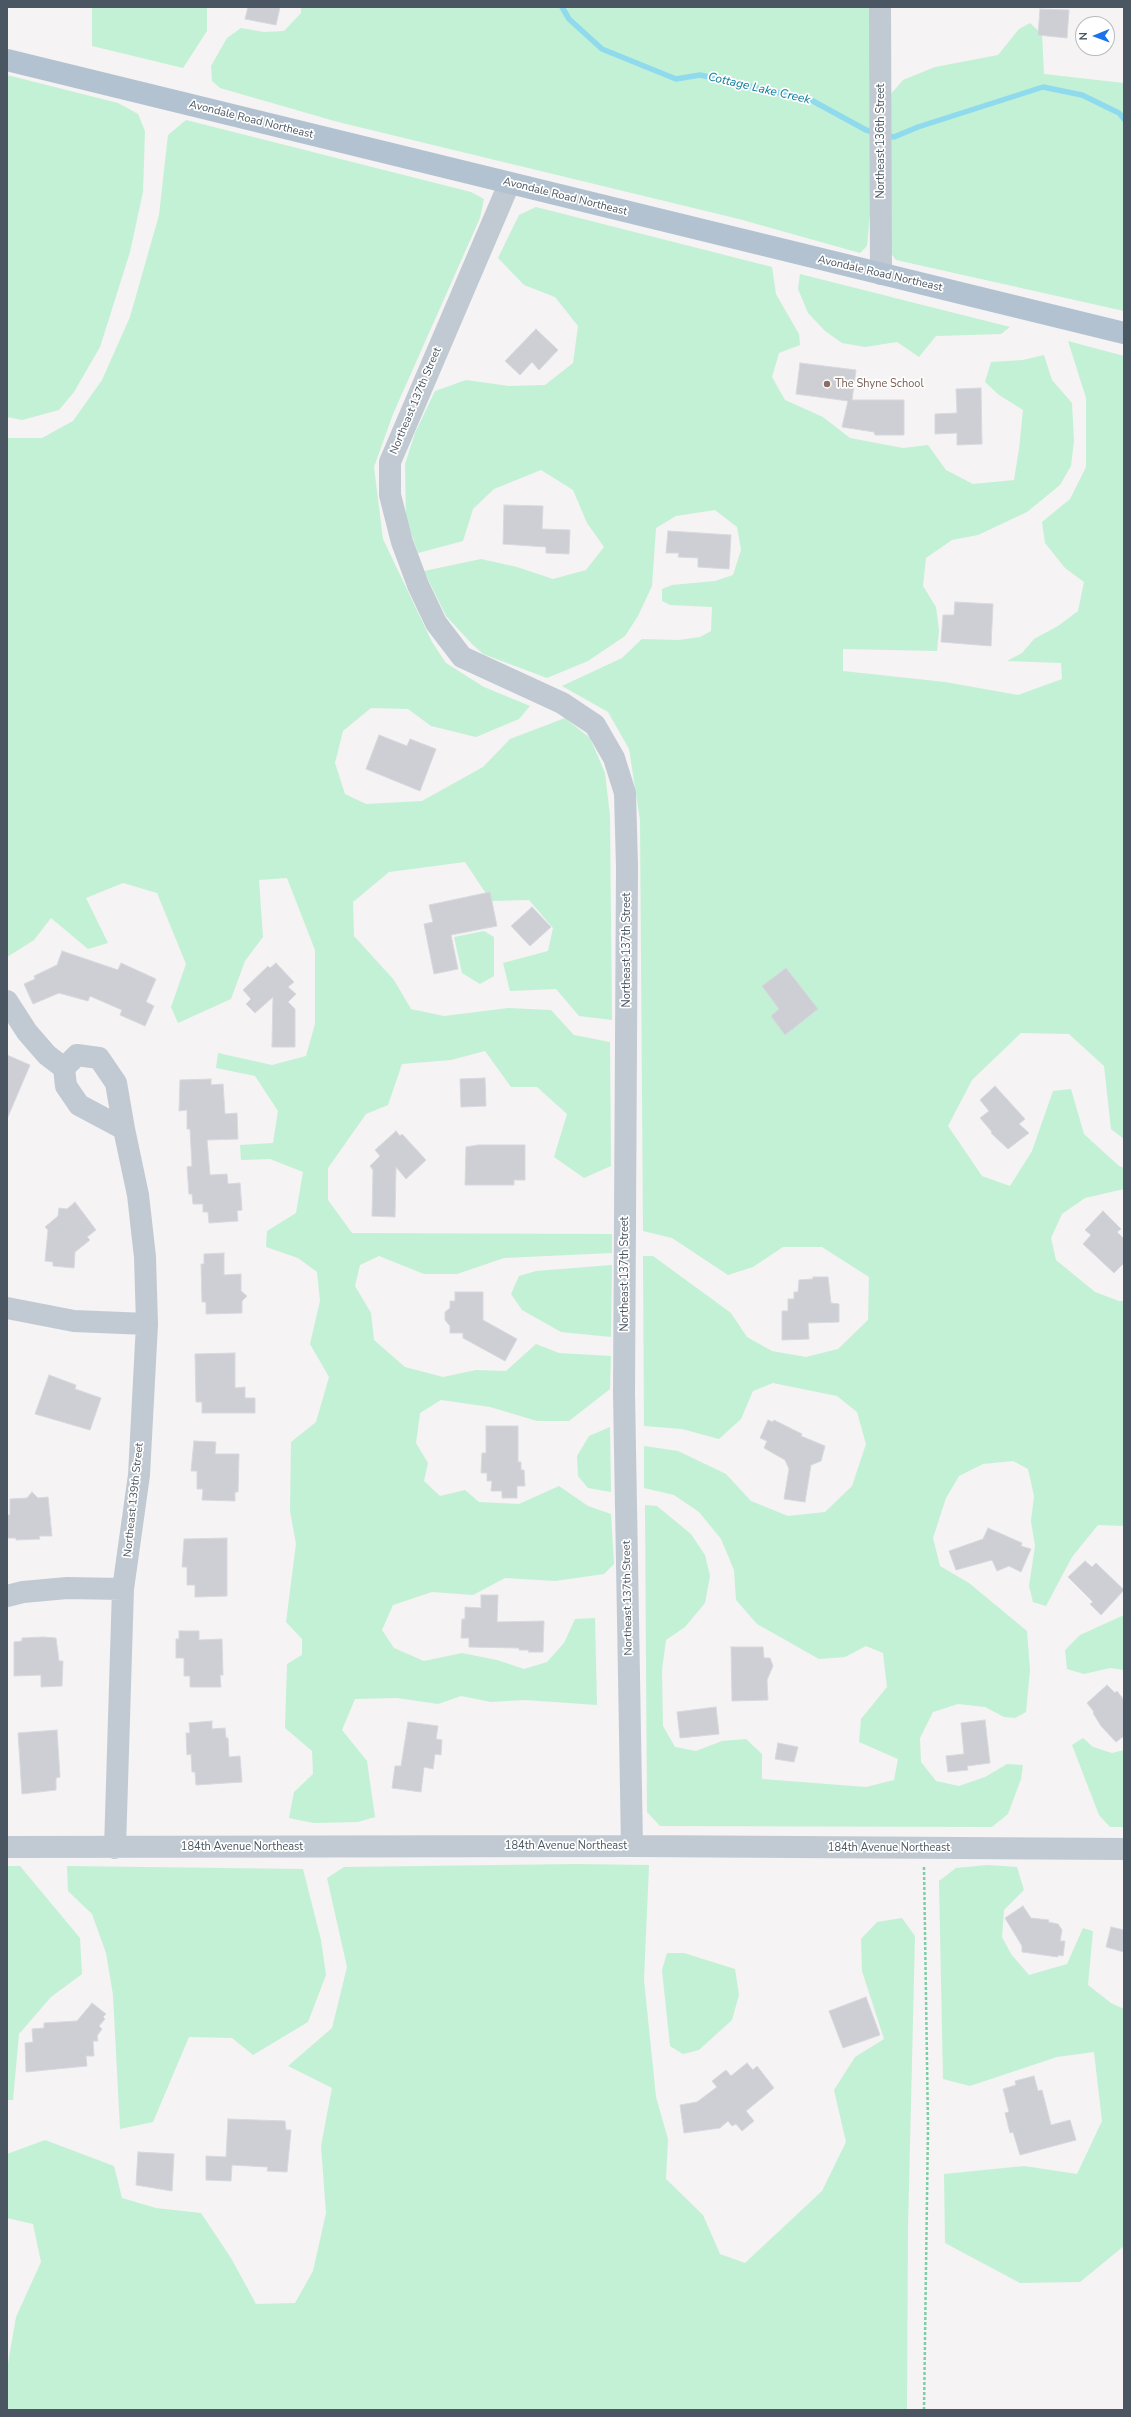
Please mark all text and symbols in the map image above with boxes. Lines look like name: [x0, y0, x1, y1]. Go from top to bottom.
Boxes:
north arrow: [1075, 16, 1115, 56]
text: N: [1076, 32, 1091, 40]
water label: Cottage Lake Creek: [706, 70, 812, 108]
street label: Northeast 136th Street: [874, 84, 888, 198]
street label: Avondale Road Northeast: [188, 98, 314, 142]
street label: Avondale Road Northeast: [502, 175, 628, 219]
street label: Avondale Road Northeast: [816, 253, 944, 295]
street label: Northeast 137th Street: [387, 346, 445, 456]
place label: The Shyne School: [835, 377, 924, 391]
marker: The Shyne School: [822, 379, 832, 389]
street label: Northeast 137th Street: [620, 893, 634, 1007]
street label: Northeast 137th Street: [618, 1217, 632, 1331]
street label: Northeast 139th Street: [121, 1442, 147, 1558]
street label: Northeast 137th Street: [620, 1540, 636, 1656]
street label: 184th Avenue Northeast: [505, 1839, 627, 1853]
street label: 184th Avenue Northeast: [181, 1840, 303, 1854]
street label: 184th Avenue Northeast: [828, 1841, 950, 1855]

